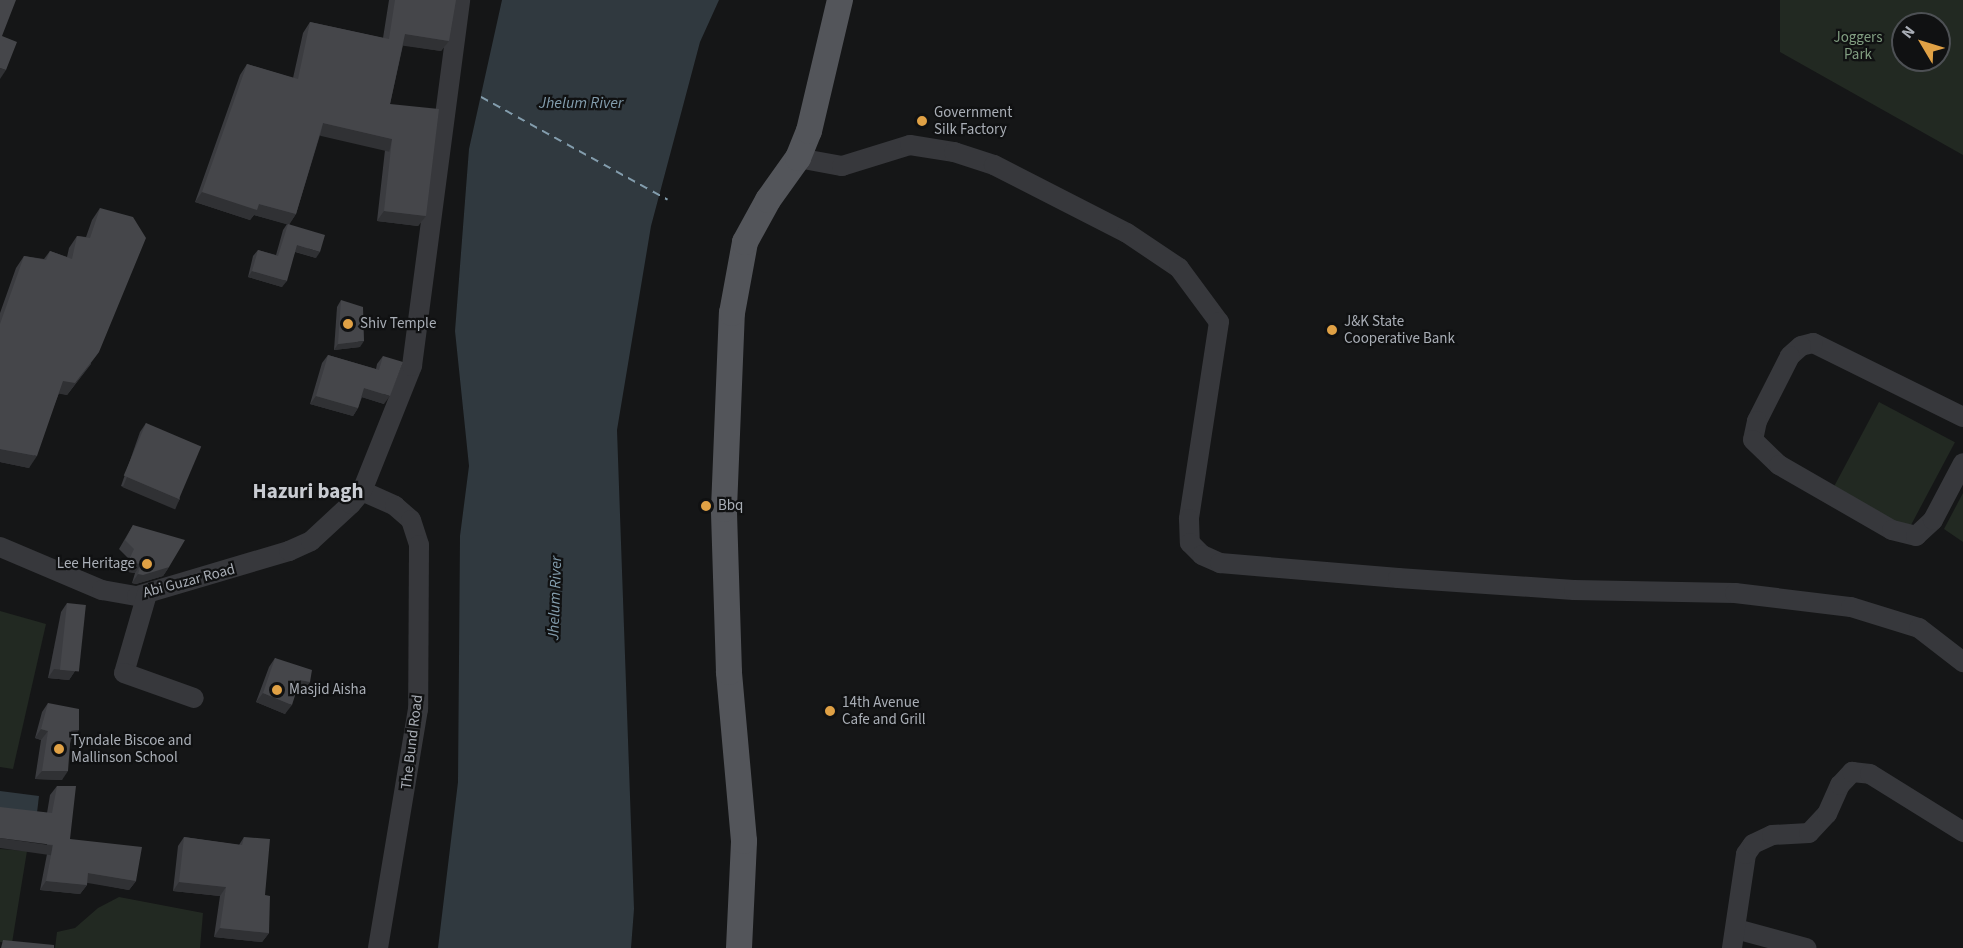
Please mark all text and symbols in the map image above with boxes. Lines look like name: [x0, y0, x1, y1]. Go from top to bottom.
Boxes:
north arrow: [1891, 12, 1951, 72]
text: N: [1896, 21, 1920, 43]
park label: Joggers Park: [1833, 28, 1883, 63]
water label: Jhelum River: [539, 93, 623, 113]
place label: Government Silk Factory: [934, 103, 1012, 138]
marker: Government Silk Factory: [915, 114, 929, 128]
place label: J&K State Cooperative Bank: [1344, 312, 1455, 347]
place label: Shiv Temple: [360, 315, 436, 333]
marker: Shiv Temple: [341, 317, 355, 331]
marker: J&K State Cooperative Bank: [1325, 323, 1339, 337]
district label: Hazuri bagh: [252, 478, 364, 504]
place label: Bbq: [718, 497, 743, 515]
marker: Bbq: [699, 499, 713, 513]
place label: Lee Heritage: [57, 555, 135, 573]
water label: Jhelum River: [544, 555, 566, 641]
marker: Lee Heritage: [140, 557, 154, 571]
street label: Abi Guzar Road: [141, 560, 237, 602]
place label: Masjid Aisha: [289, 681, 366, 699]
marker: Masjid Aisha: [270, 683, 284, 697]
place label: 14th Avenue Cafe and Grill: [842, 693, 926, 728]
street label: The Bund Road: [397, 694, 427, 790]
marker: 14th Avenue Cafe and Grill: [823, 704, 837, 718]
place label: Tyndale Biscoe and Mallinson School: [71, 731, 192, 766]
marker: Tyndale Biscoe and Mallinson School: [52, 742, 66, 756]

